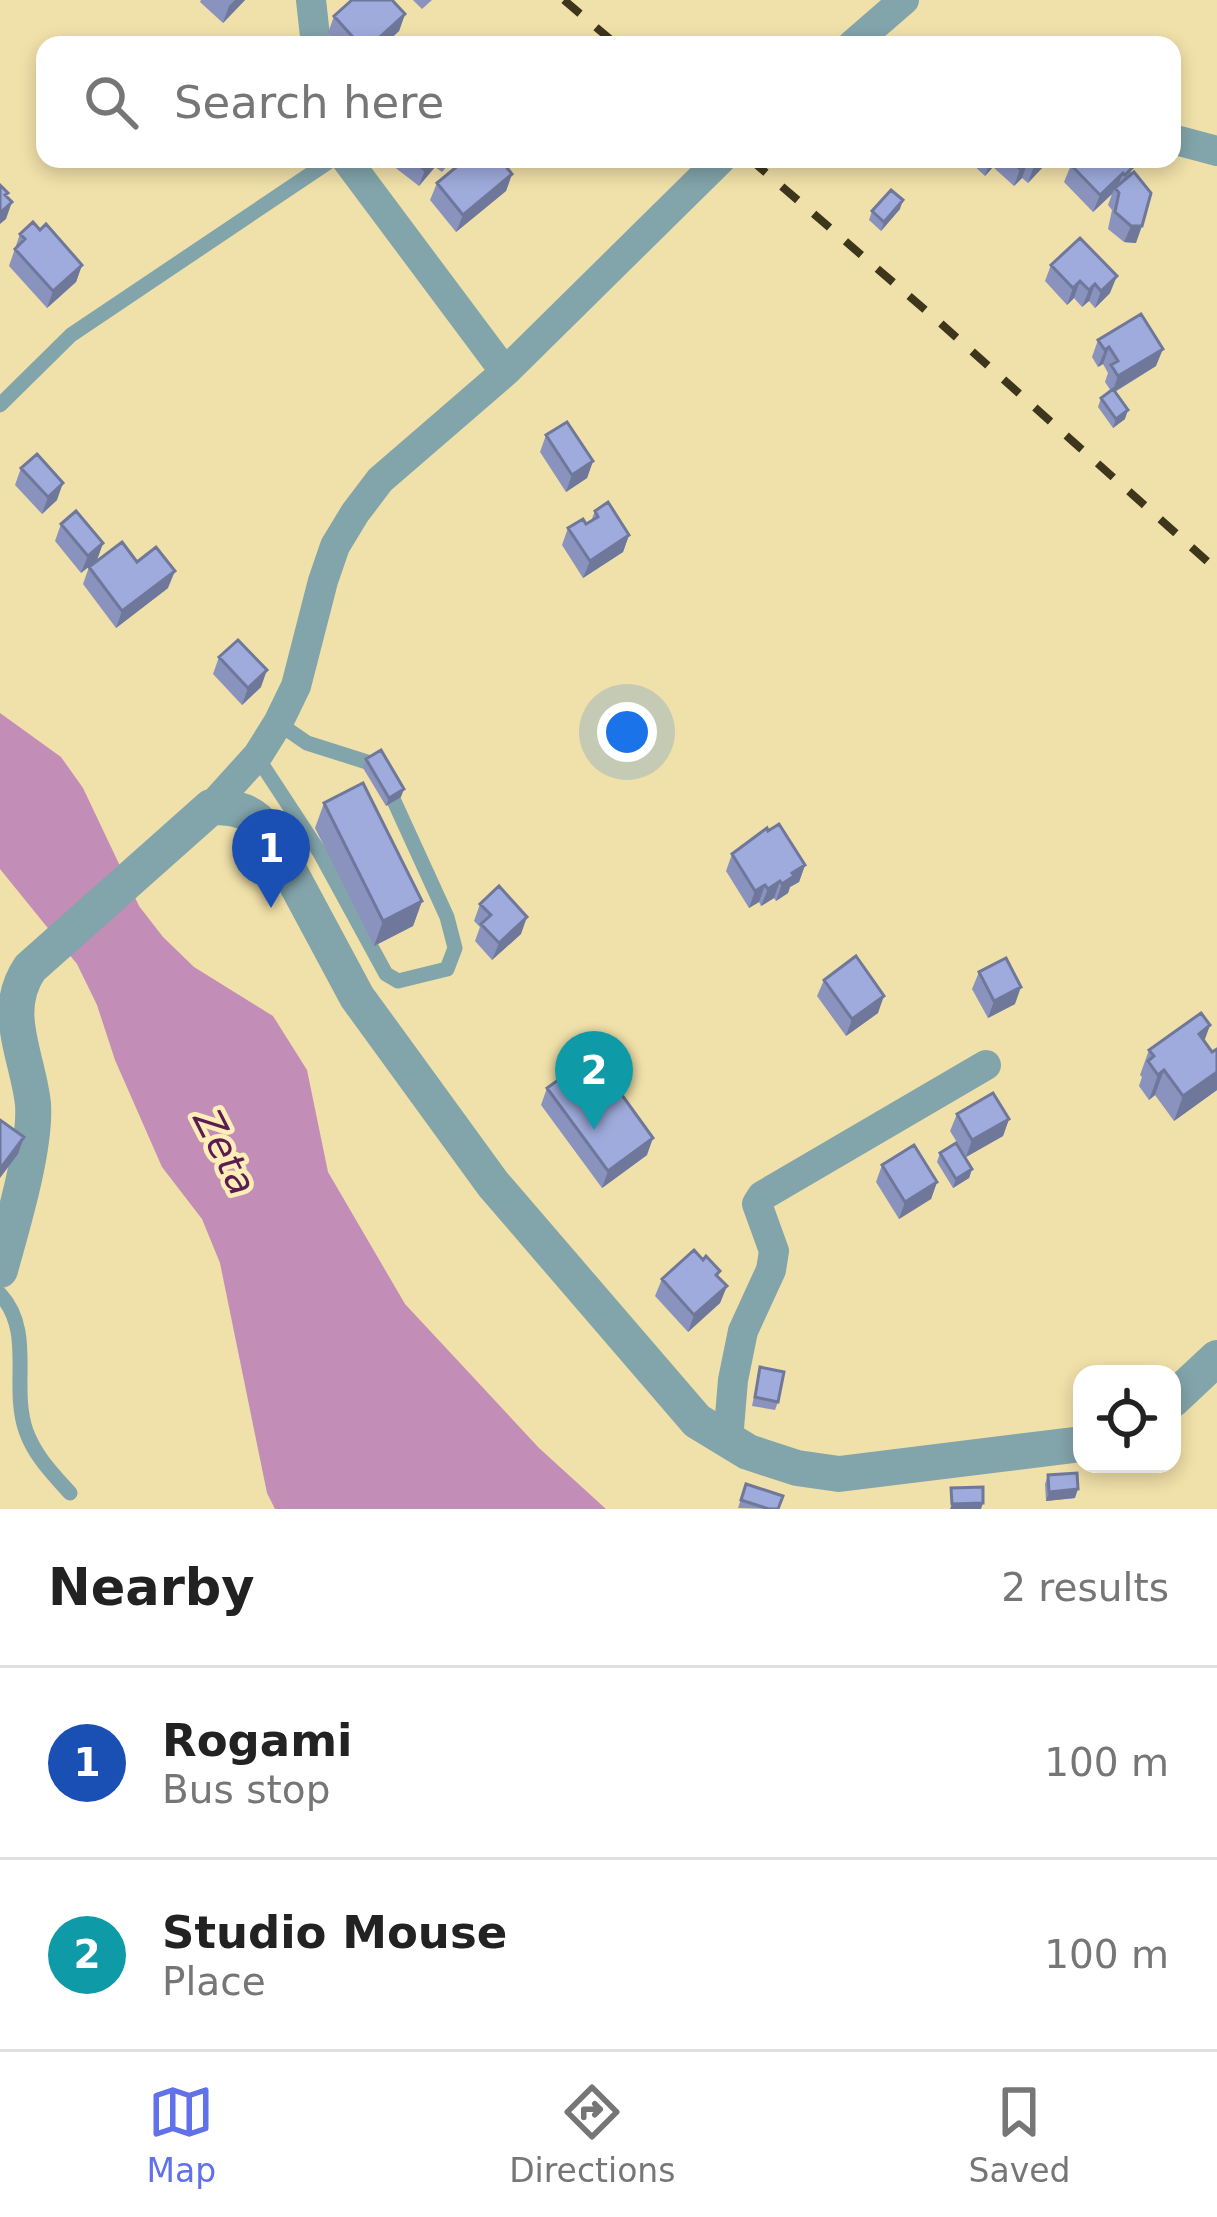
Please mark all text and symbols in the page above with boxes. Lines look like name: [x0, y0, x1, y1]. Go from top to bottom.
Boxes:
search box: [36, 36, 1181, 168]
icon: search: [78, 69, 144, 135]
text: Search here: [174, 76, 444, 129]
your location: [597, 702, 657, 762]
pin: 1: [232, 809, 310, 908]
pin: 2: [555, 1031, 633, 1130]
water label: Zeta: [184, 1101, 265, 1202]
map controls: [1073, 1365, 1181, 1473]
button: locate: [1073, 1365, 1181, 1473]
text: Nearby: [48, 1558, 255, 1617]
text: 2 results: [1001, 1565, 1169, 1610]
text: Rogami: [162, 1714, 352, 1767]
text: 1: [73, 1740, 101, 1785]
text: 100 m: [1044, 1740, 1169, 1785]
text: Bus stop: [162, 1767, 330, 1812]
text: Studio Mouse: [162, 1906, 507, 1959]
text: 2: [73, 1932, 101, 1977]
text: 100 m: [1044, 1932, 1169, 1977]
text: Place: [162, 1959, 266, 2004]
tab: Map: [147, 2079, 216, 2190]
tab: Directions: [509, 2079, 675, 2190]
tab: Saved: [969, 2079, 1070, 2190]

